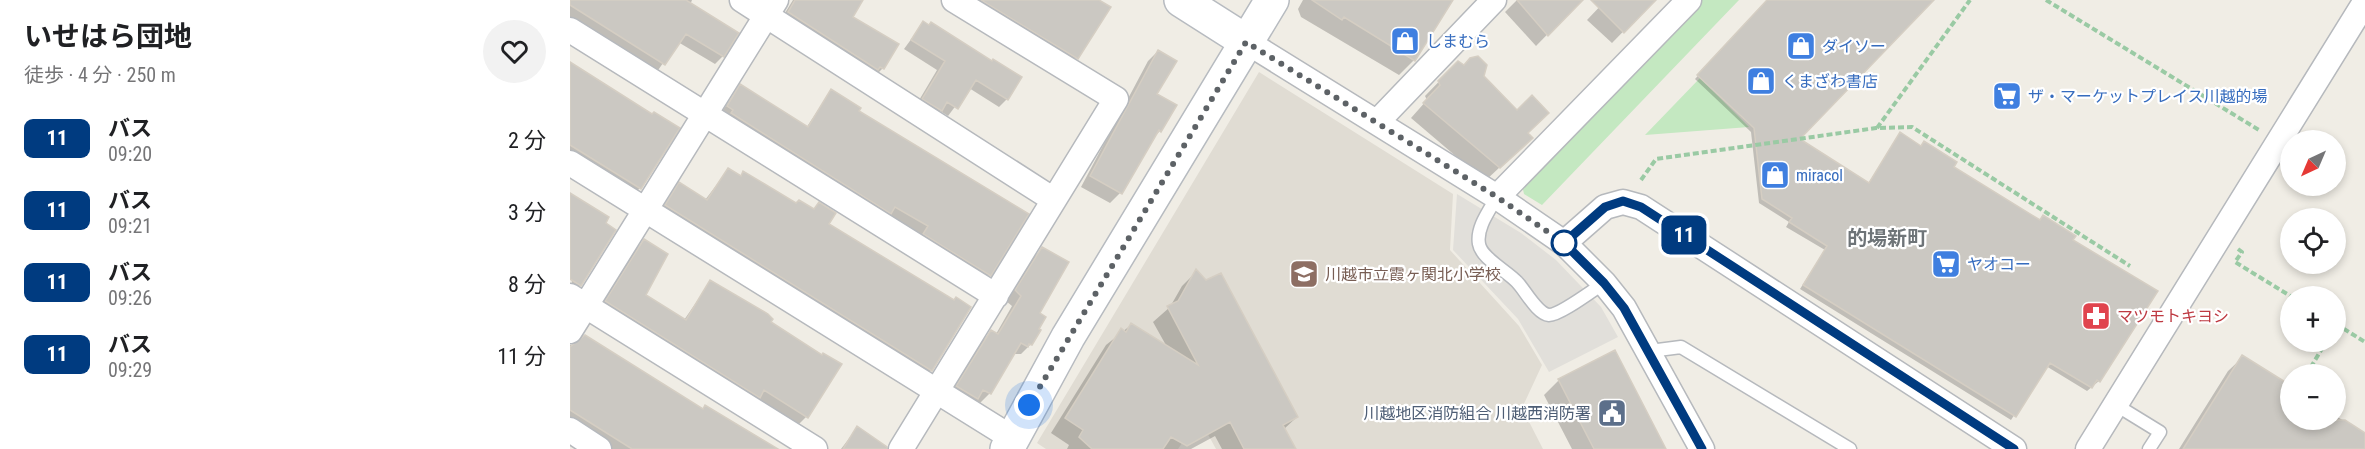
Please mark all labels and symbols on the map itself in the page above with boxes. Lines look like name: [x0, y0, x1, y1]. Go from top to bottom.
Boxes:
shop icon: しまむら: [1389, 25, 1421, 57]
shop icon: ダイソー: [1785, 30, 1817, 62]
place label: しまむら: [1426, 32, 1490, 51]
place label: ダイソー: [1822, 37, 1886, 56]
shop icon: くまざわ書店: [1745, 65, 1777, 97]
place label: くまざわ書店: [1782, 72, 1878, 91]
supermarket icon: ザ・マーケットプレイス川越的場: [1991, 80, 2023, 112]
place label: ザ・マーケットプレイス川越的場: [2028, 87, 2268, 106]
north arrow: [2280, 130, 2346, 196]
shop icon: miracol: [1759, 159, 1791, 191]
place label: miracol: [1796, 166, 1843, 185]
line badge: 11: [1657, 216, 1711, 254]
district label: 的場新町: [1847, 226, 1927, 250]
unlabelled marker: [1551, 230, 1577, 256]
supermarket icon: ヤオコー: [1930, 248, 1962, 280]
place label: ヤオコー: [1967, 255, 2031, 274]
school or university icon: 川越市立霞ヶ関北小学校: [1288, 258, 1320, 290]
place label: 川越市立霞ヶ関北小学校: [1325, 265, 1501, 284]
pharmacy icon: マツモトキヨシ: [2080, 300, 2112, 332]
place label: マツモトキヨシ: [2117, 307, 2229, 326]
your location: [1014, 390, 1044, 420]
public building icon: 川越地区消防組合 川越西消防署: [1596, 397, 1628, 429]
place label: 川越地区消防組合 川越西消防署: [1363, 404, 1591, 423]

